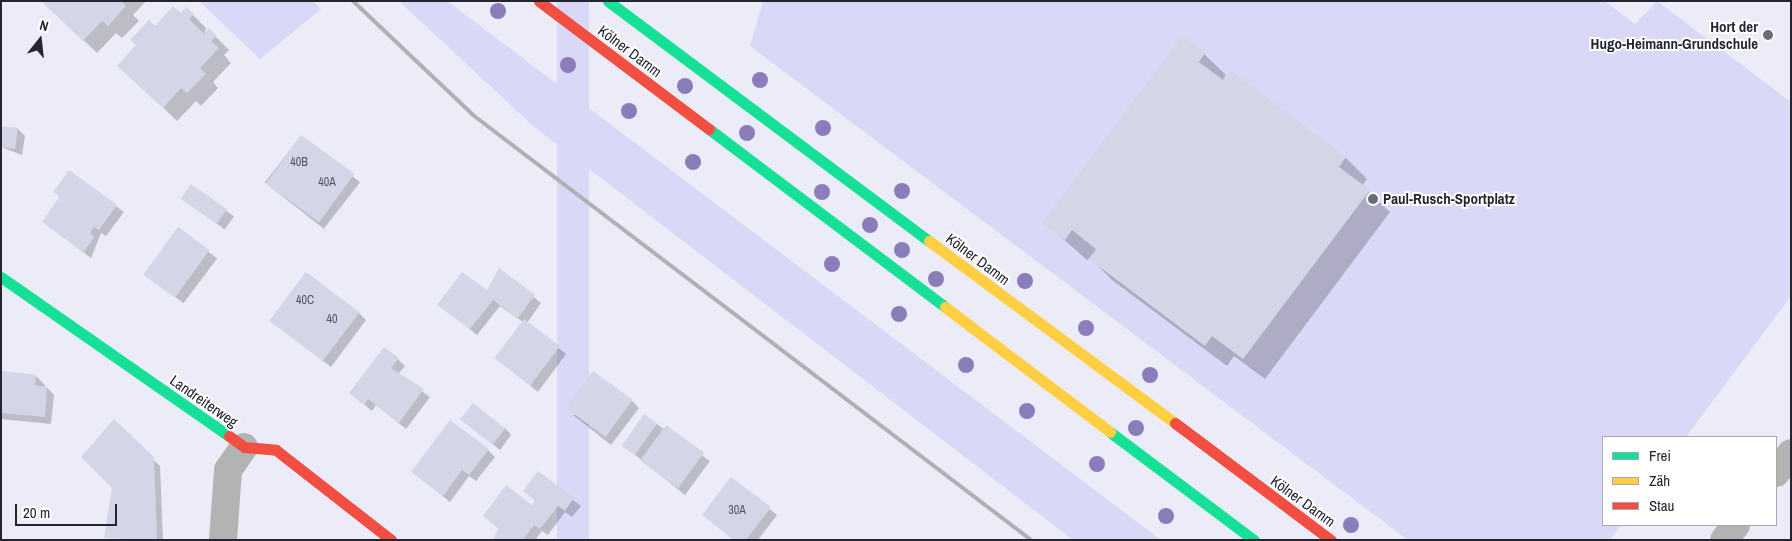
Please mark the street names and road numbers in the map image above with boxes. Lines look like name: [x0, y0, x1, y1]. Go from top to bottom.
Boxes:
street label: Kölner Damm: [595, 21, 665, 81]
street label: Kölner Damm: [943, 229, 1013, 289]
street label: Landreiterweg: [167, 371, 241, 431]
street label: Kölner Damm: [1267, 472, 1339, 530]

